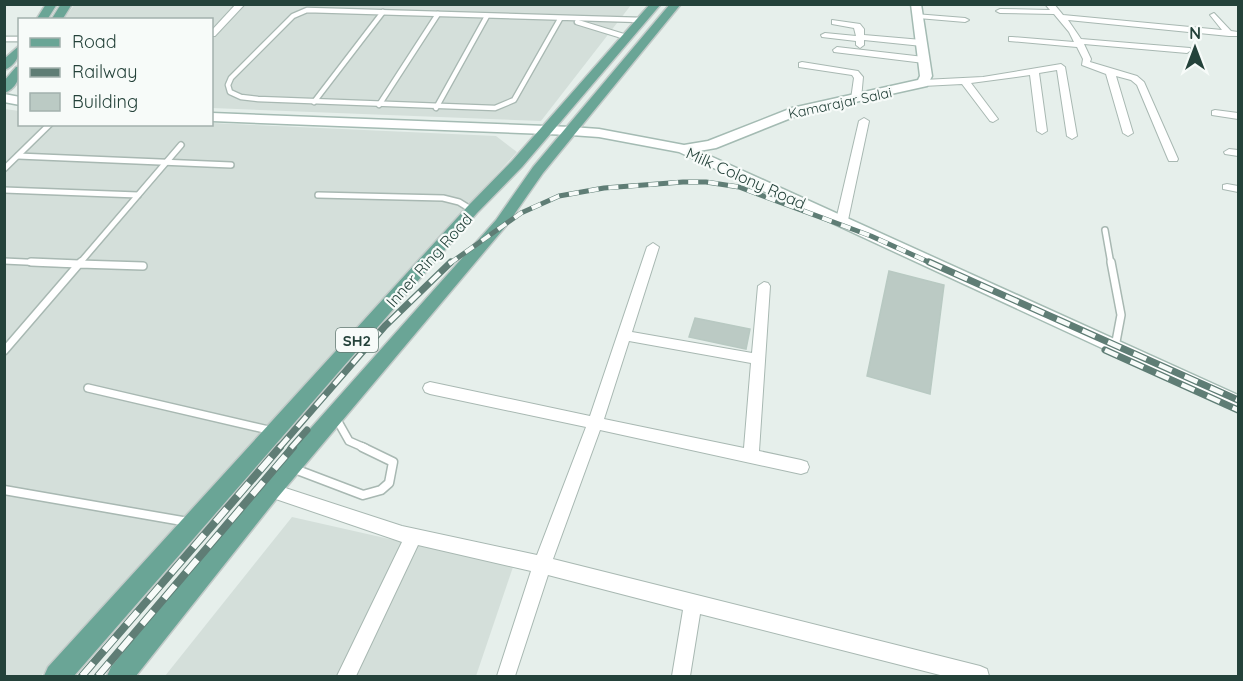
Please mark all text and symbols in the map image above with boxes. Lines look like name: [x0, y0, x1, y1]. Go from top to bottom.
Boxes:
legend: [18, 18, 213, 126]
north arrow: [1165, 18, 1225, 78]
text: N: [1189, 23, 1201, 43]
text: Road: [72, 30, 117, 53]
text: Railway: [72, 60, 138, 83]
street label: Kamarajar Salai: [787, 83, 893, 123]
text: Building: [72, 90, 138, 113]
street label: Milk Colony Road: [683, 143, 809, 213]
street label: Inner Ring Road: [382, 209, 476, 311]
road number: SH2: [336, 328, 378, 352]

